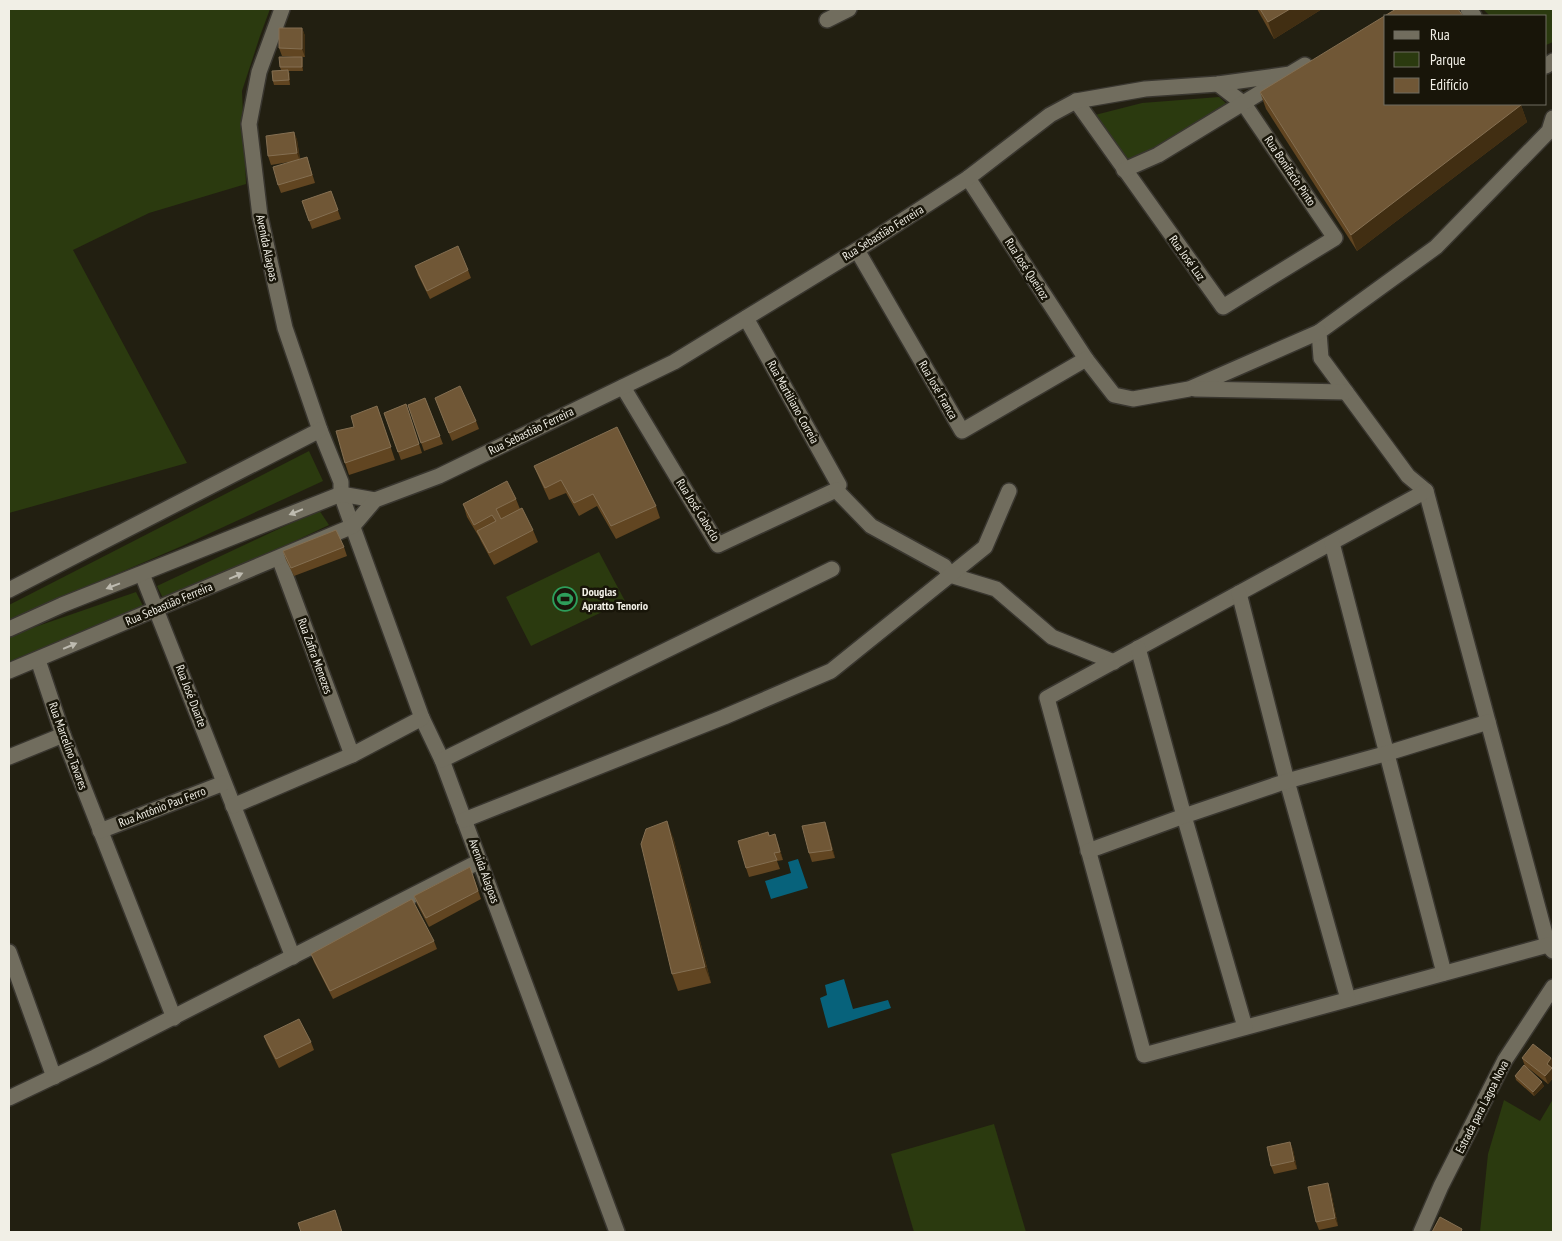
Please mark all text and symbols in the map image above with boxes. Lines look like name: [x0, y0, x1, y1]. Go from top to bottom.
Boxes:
legend: [1384, 15, 1547, 105]
text: Rua: [1430, 25, 1450, 44]
text: Parque: [1430, 50, 1466, 69]
text: Edifício: [1430, 75, 1468, 94]
street label: Rua Bonifacio Pinto: [1261, 133, 1319, 209]
street label: Rua Sebastião Ferreira: [839, 201, 926, 264]
street label: Avenida Alagoas: [253, 213, 282, 282]
street label: Rua José Luz: [1166, 232, 1209, 283]
street label: Rua José Queiroz: [1002, 235, 1053, 302]
street label: Rua Martiliano Correia: [764, 358, 823, 446]
street label: Rua José Franca: [916, 358, 961, 422]
street label: Rua Sebastião Ferreira: [486, 403, 576, 458]
street label: Rua José Caboclo: [673, 476, 724, 544]
one-way arrow: [289, 509, 303, 517]
one-way arrow: [229, 572, 243, 580]
street label: Rua Sebastião Ferreira: [123, 578, 215, 629]
one-way arrow: [105, 583, 120, 590]
place label: Douglas Apratto Tenorio: [581, 584, 649, 613]
sports icon: Douglas Apratto Tenorio: [552, 586, 578, 612]
street label: Rua Zafira Menezes: [295, 616, 336, 696]
one-way arrow: [63, 642, 77, 650]
street label: Rua José Duarte: [173, 662, 210, 729]
street label: Rua Marcelino Tavares: [46, 700, 91, 792]
street label: Rua Antônio Pau Ferro: [116, 783, 208, 830]
street label: Avenida Alagoas: [466, 837, 503, 905]
street label: Estrada para Lagoa Nova: [1452, 1058, 1511, 1156]

